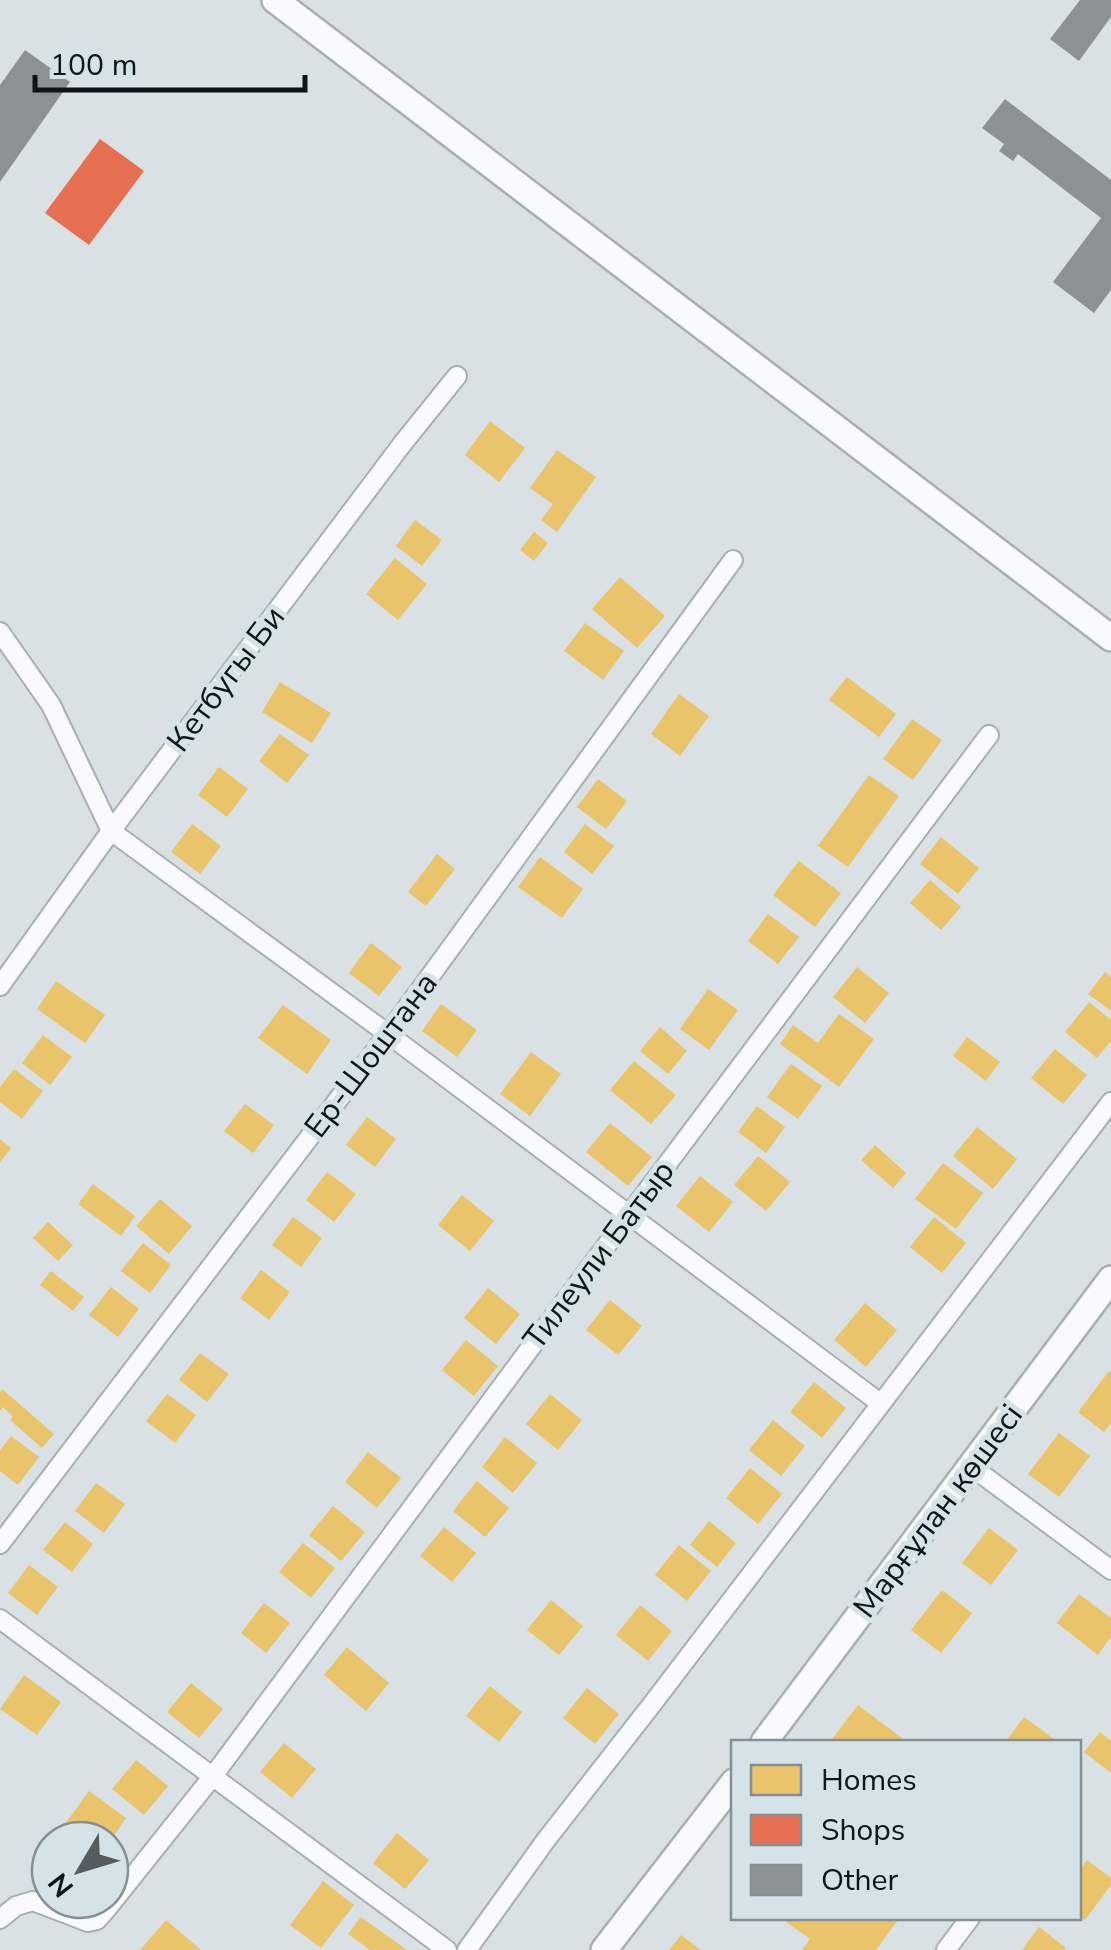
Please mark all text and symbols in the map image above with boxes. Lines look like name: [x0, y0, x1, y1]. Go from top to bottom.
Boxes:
scale bar: [35, 30, 305, 92]
text: 100 m: [50, 45, 137, 86]
street label: Кетбугы Би: [157, 597, 295, 761]
street label: Ер-Шоштана: [295, 964, 447, 1146]
street label: Тилеули Батыр: [514, 1151, 684, 1359]
street label: Марғұлан көшесі: [843, 1395, 1033, 1627]
legend: [731, 1740, 1081, 1920]
text: Homes: [821, 1760, 917, 1801]
text: Shops: [821, 1810, 905, 1851]
north arrow: [30, 1820, 130, 1920]
text: Other: [821, 1860, 899, 1901]
text: N: [40, 1865, 83, 1905]

